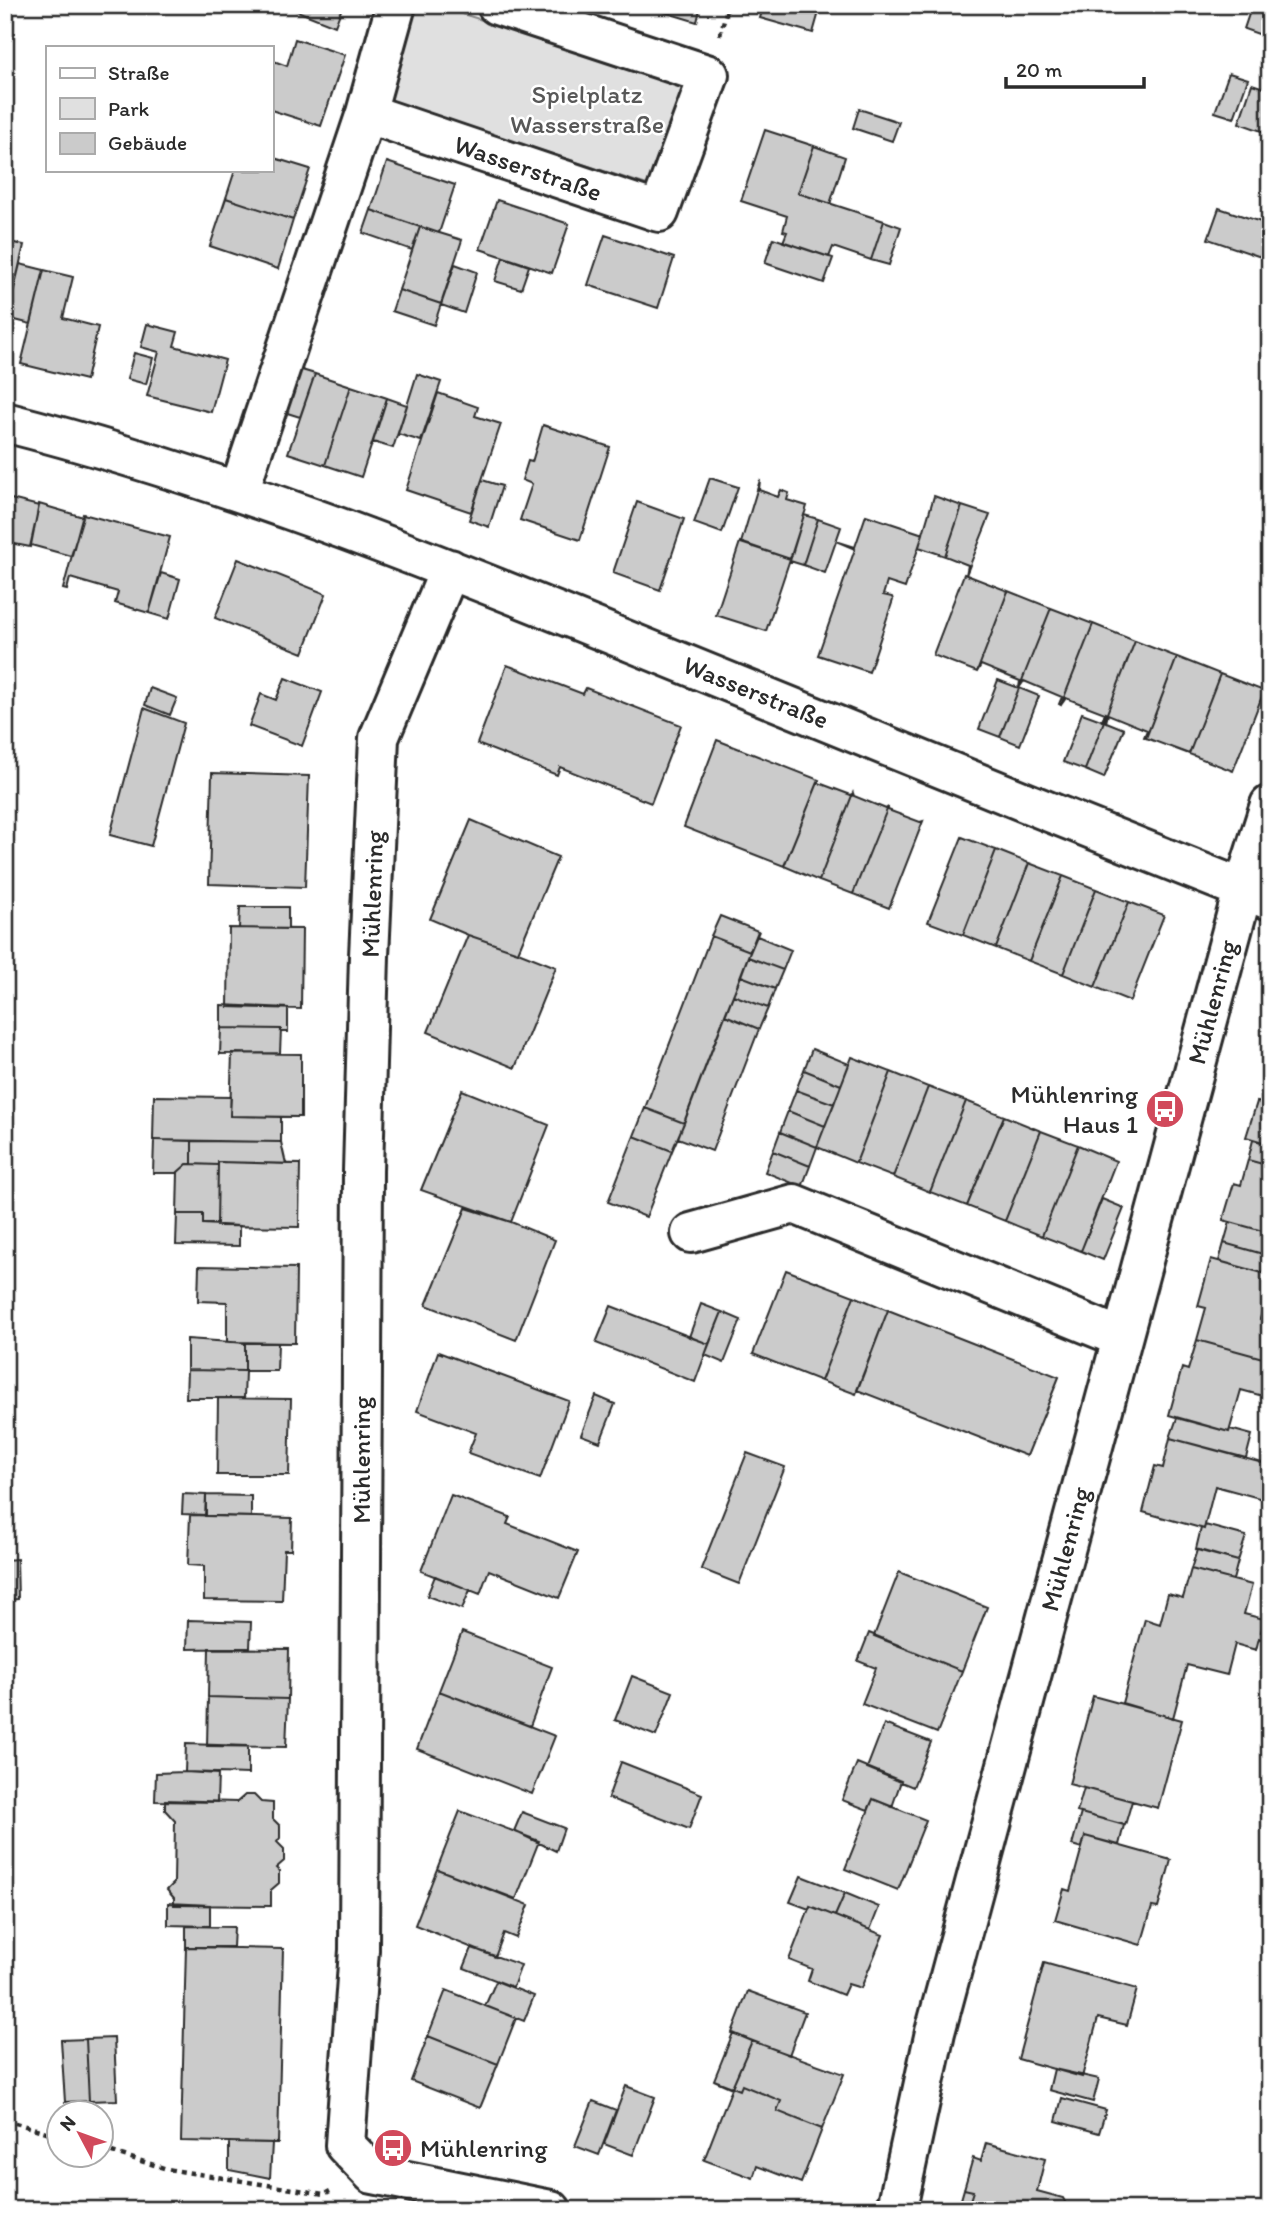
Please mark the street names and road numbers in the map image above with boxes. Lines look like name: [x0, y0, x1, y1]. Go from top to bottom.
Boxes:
street label: Wasserstraße: [450, 128, 606, 208]
street label: Wasserstraße: [679, 648, 833, 736]
street label: Mühlenring: [354, 829, 390, 958]
street label: Mühlenring: [1180, 936, 1244, 1068]
street label: Mühlenring: [345, 1396, 377, 1524]
street label: Mühlenring: [1033, 1483, 1097, 1615]

